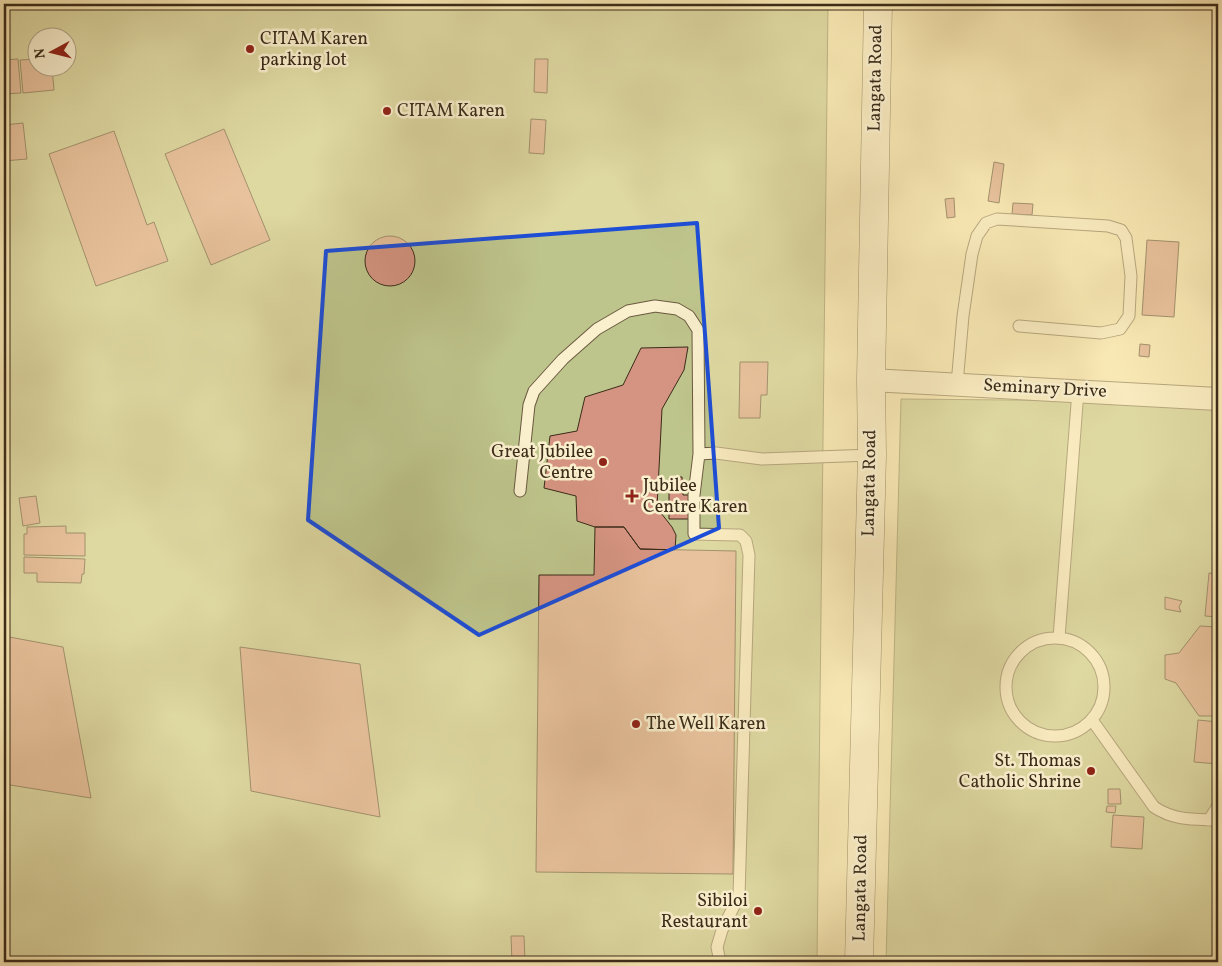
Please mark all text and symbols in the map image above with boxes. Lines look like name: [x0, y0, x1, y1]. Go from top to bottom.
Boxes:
street label: Langata Road: [863, 24, 889, 132]
place label: CITAM Karen parking lot: [260, 27, 368, 73]
north arrow: [28, 28, 78, 78]
marker: CITAM Karen parking lot: [244, 43, 256, 55]
text: N: [31, 47, 51, 60]
place label: CITAM Karen: [397, 99, 505, 124]
marker: CITAM Karen: [381, 105, 393, 117]
street label: Seminary Drive: [983, 373, 1107, 405]
street label: Langata Road: [857, 429, 883, 537]
place label: Great Jubilee Centre: [491, 440, 593, 486]
marker: Great Jubilee Centre: [597, 456, 609, 468]
place label: Jubilee Centre Karen: [643, 474, 748, 520]
marker: Jubilee Centre Karen: [625, 489, 639, 503]
place label: The Well Karen: [646, 712, 766, 737]
marker: The Well Karen: [630, 718, 642, 730]
place label: St. Thomas Catholic Shrine: [959, 749, 1081, 795]
marker: St. Thomas Catholic Shrine: [1085, 765, 1097, 777]
street label: Langata Road: [848, 834, 874, 942]
place label: Sibiloi Restaurant: [661, 889, 748, 935]
marker: Sibiloi Restaurant: [752, 905, 764, 917]

